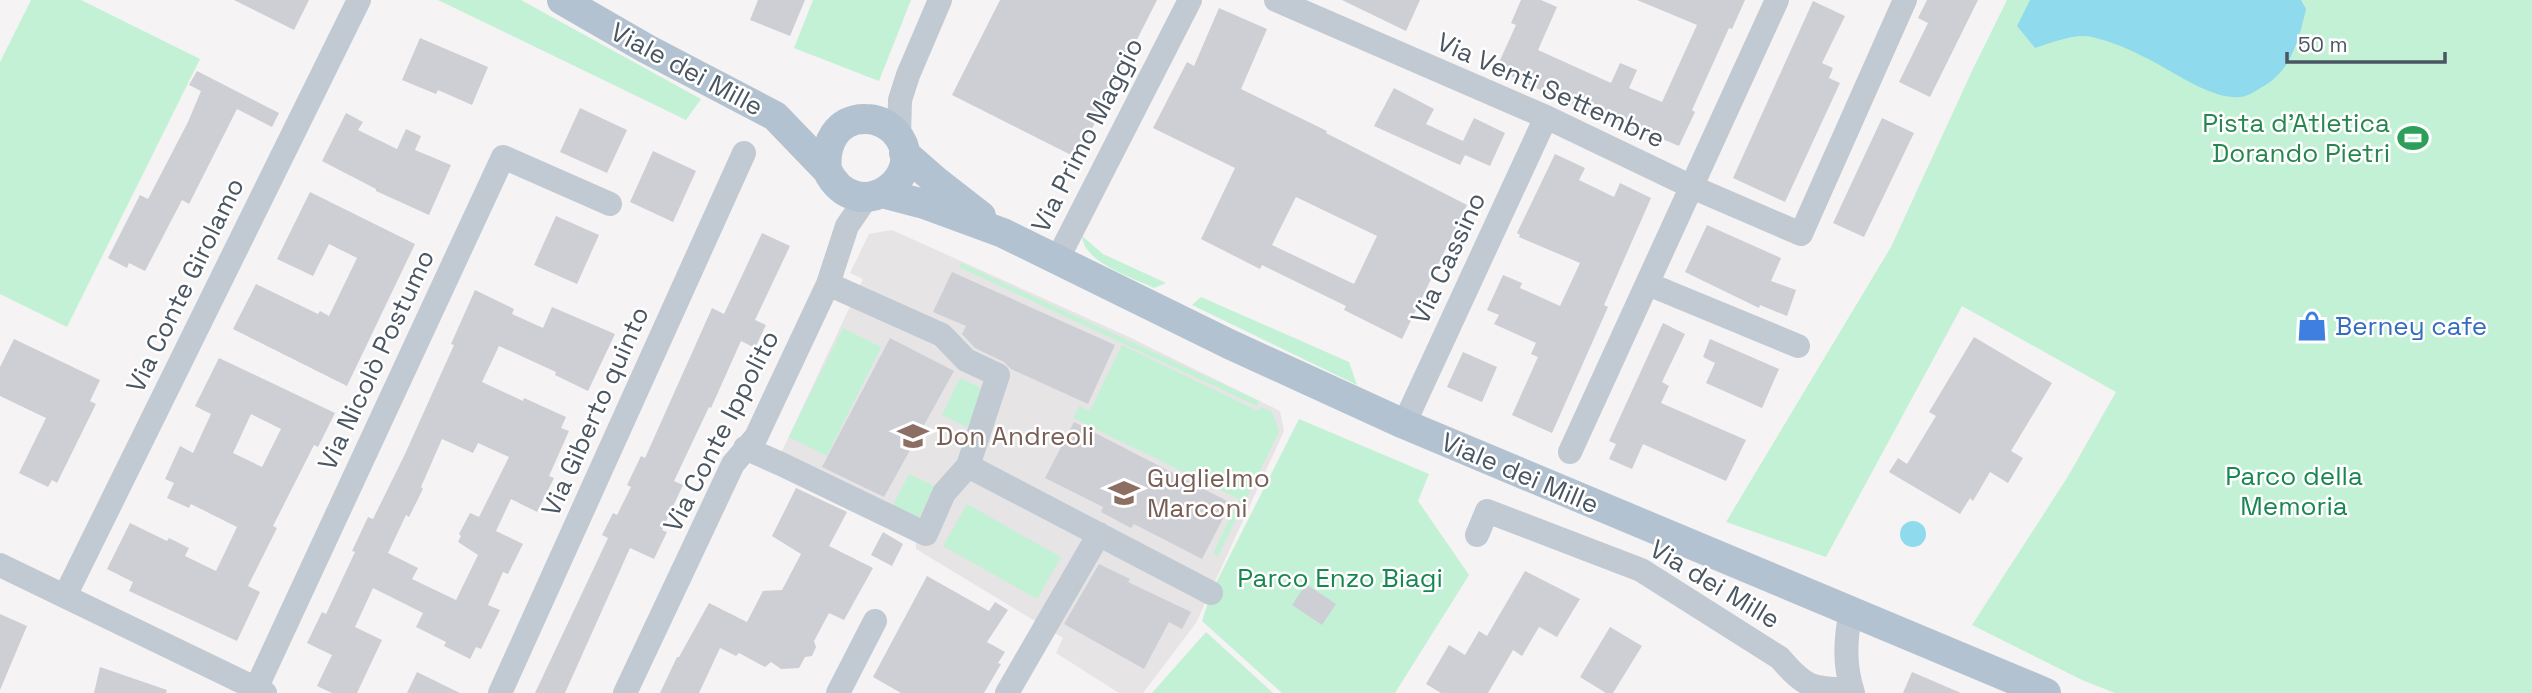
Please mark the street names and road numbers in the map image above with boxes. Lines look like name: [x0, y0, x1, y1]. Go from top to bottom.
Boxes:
street label: Viale dei Mille: [605, 15, 769, 123]
street label: Via Venti Settembre: [1432, 24, 1670, 156]
street label: Via Primo Maggio: [1023, 32, 1151, 238]
street label: Via Conte Girolamo: [118, 172, 252, 398]
street label: Via Cassino: [1403, 187, 1493, 329]
street label: Via Nicolò Postumo: [310, 244, 442, 476]
street label: Via Giberto quinto: [534, 301, 656, 521]
street label: Via Conte Ippolito: [655, 324, 787, 538]
street label: Viale dei Mille: [1436, 425, 1604, 521]
street label: Via dei Mille: [1644, 532, 1786, 636]

